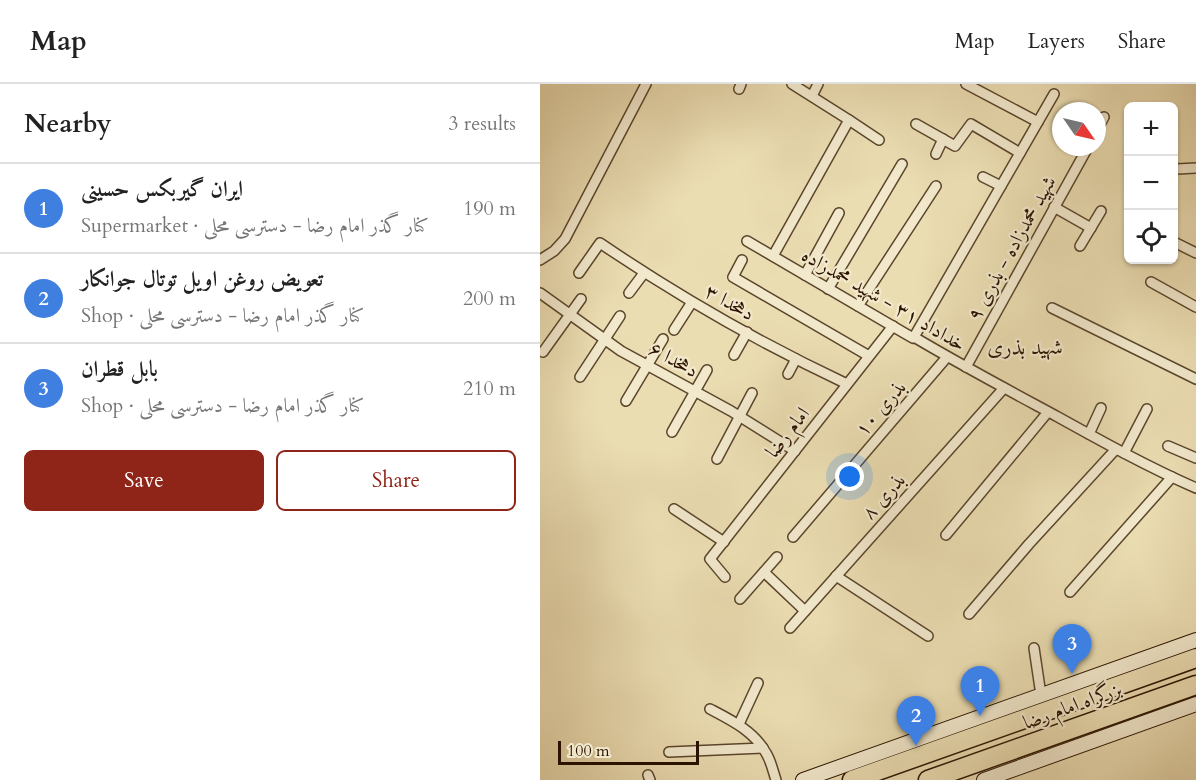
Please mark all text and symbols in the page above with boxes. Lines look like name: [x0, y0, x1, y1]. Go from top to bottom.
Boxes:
text: Map: [30, 22, 87, 60]
text: Map: [955, 27, 995, 56]
text: Layers: [1028, 27, 1085, 56]
text: Share: [1118, 27, 1166, 56]
north arrow: [1052, 102, 1106, 156]
map controls: [1124, 102, 1178, 264]
button: +: [1124, 102, 1178, 156]
text: Nearby: [24, 106, 112, 141]
text: 3 results: [448, 110, 516, 137]
button: −: [1124, 156, 1178, 210]
street label: شهید محمدزاده - بذری ۹: [960, 171, 1062, 325]
text: ایران گیربکس حسینی: [81, 174, 243, 204]
text: 1: [38, 195, 49, 222]
text: 190 m: [463, 195, 516, 222]
button: locate: [1124, 210, 1178, 264]
text: Supermarket · کنار گذر امام رضا - دسترسی محلی: [81, 212, 429, 239]
street label: خداداد ۳۱ - شهید محمدزاده: [797, 241, 971, 357]
text: تعویض روغن اویل توتال جوانکار: [81, 264, 323, 294]
street label: دهخدا ۳: [700, 278, 759, 327]
text: 2: [38, 285, 49, 312]
text: 200 m: [463, 285, 516, 312]
text: Shop · کنار گذر امام رضا - دسترسی محلی: [81, 302, 364, 329]
district label: شهید بذری: [987, 333, 1063, 362]
street label: دهخدا ۶: [644, 335, 703, 384]
text: بابل قطران: [81, 354, 158, 384]
text: 3: [38, 375, 49, 402]
text: 210 m: [463, 375, 516, 402]
street label: بذری ۱۰: [849, 375, 912, 442]
text: Shop · کنار گذر امام رضا - دسترسی محلی: [81, 392, 364, 419]
street label: امام رضا: [759, 401, 819, 466]
button: Save: [24, 450, 264, 511]
button: Share: [276, 450, 516, 511]
your location: [835, 462, 864, 491]
street label: بذری ۸: [855, 467, 911, 525]
pin: 3: [1052, 624, 1092, 674]
pin: 1: [960, 666, 1000, 716]
street label: بزرگراه امام رضا: [1019, 675, 1127, 740]
pin: 2: [896, 696, 935, 746]
scale bar: [558, 738, 699, 766]
text: 100 m: [567, 740, 609, 762]

